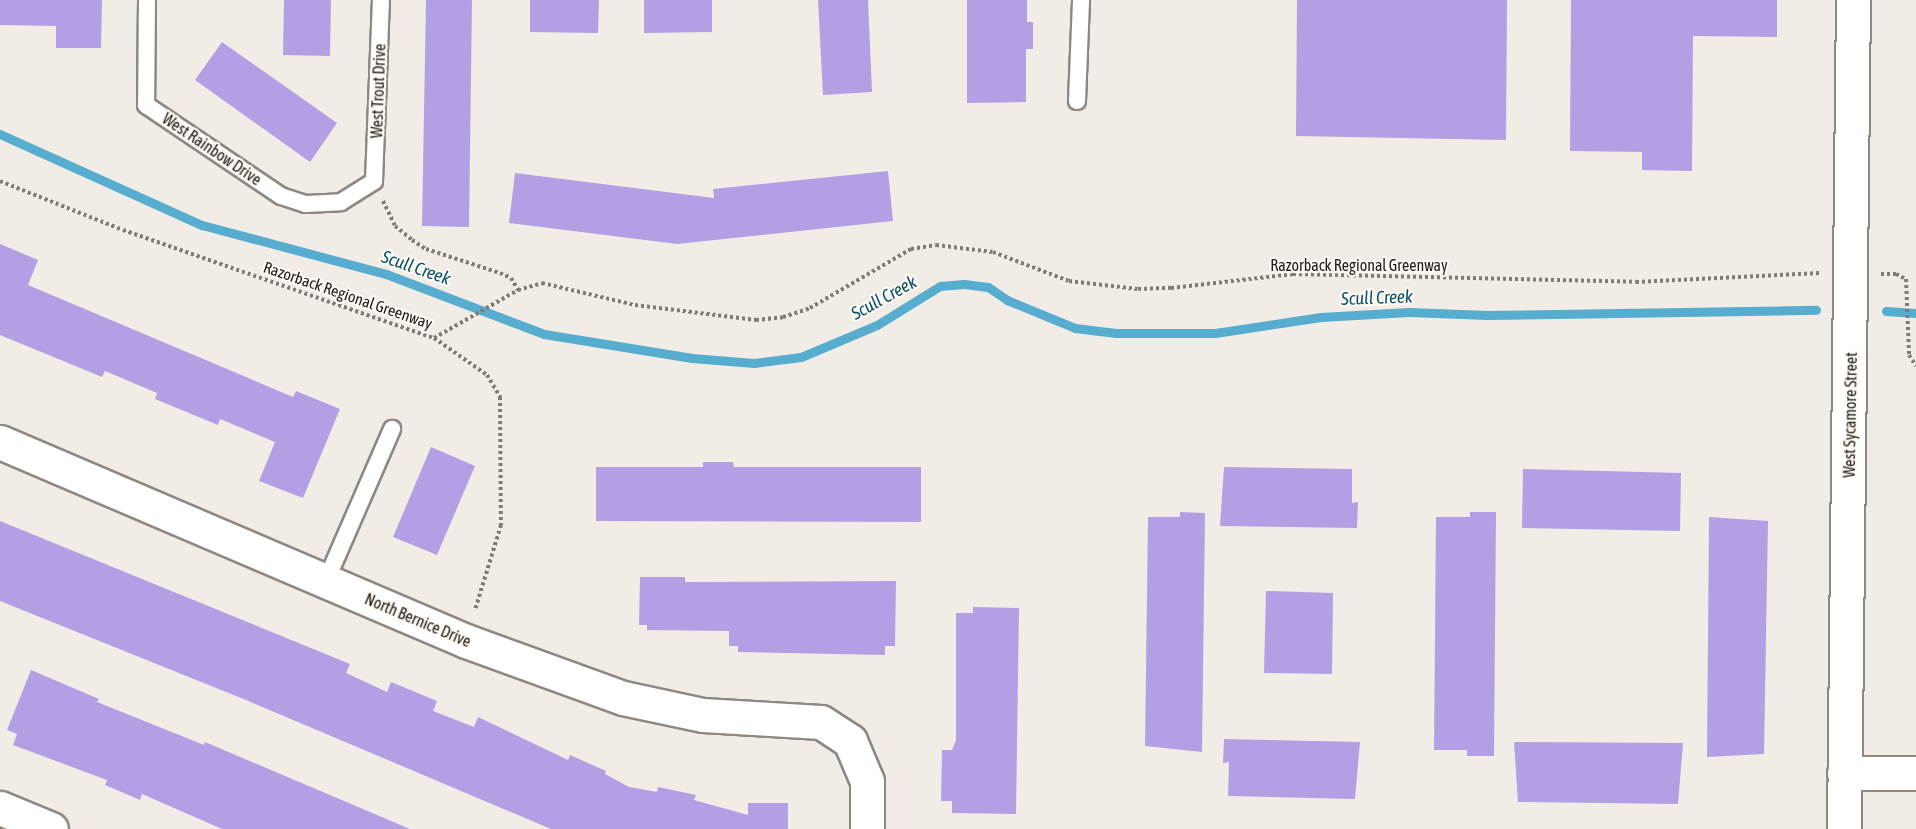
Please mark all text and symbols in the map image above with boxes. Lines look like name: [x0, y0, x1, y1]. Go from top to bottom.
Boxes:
street label: West Trout Drive: [367, 43, 389, 139]
street label: West Rainbow Drive: [159, 109, 265, 189]
water label: Scull Creek: [379, 246, 453, 290]
street label: Razorback Regional Greenway: [1270, 255, 1448, 275]
street label: Razorback Regional Greenway: [261, 257, 435, 333]
water label: Scull Creek: [847, 271, 921, 325]
water label: Scull Creek: [1341, 286, 1413, 310]
street label: West Sycamore Street: [1839, 352, 1861, 478]
street label: North Bernice Drive: [362, 589, 474, 651]

